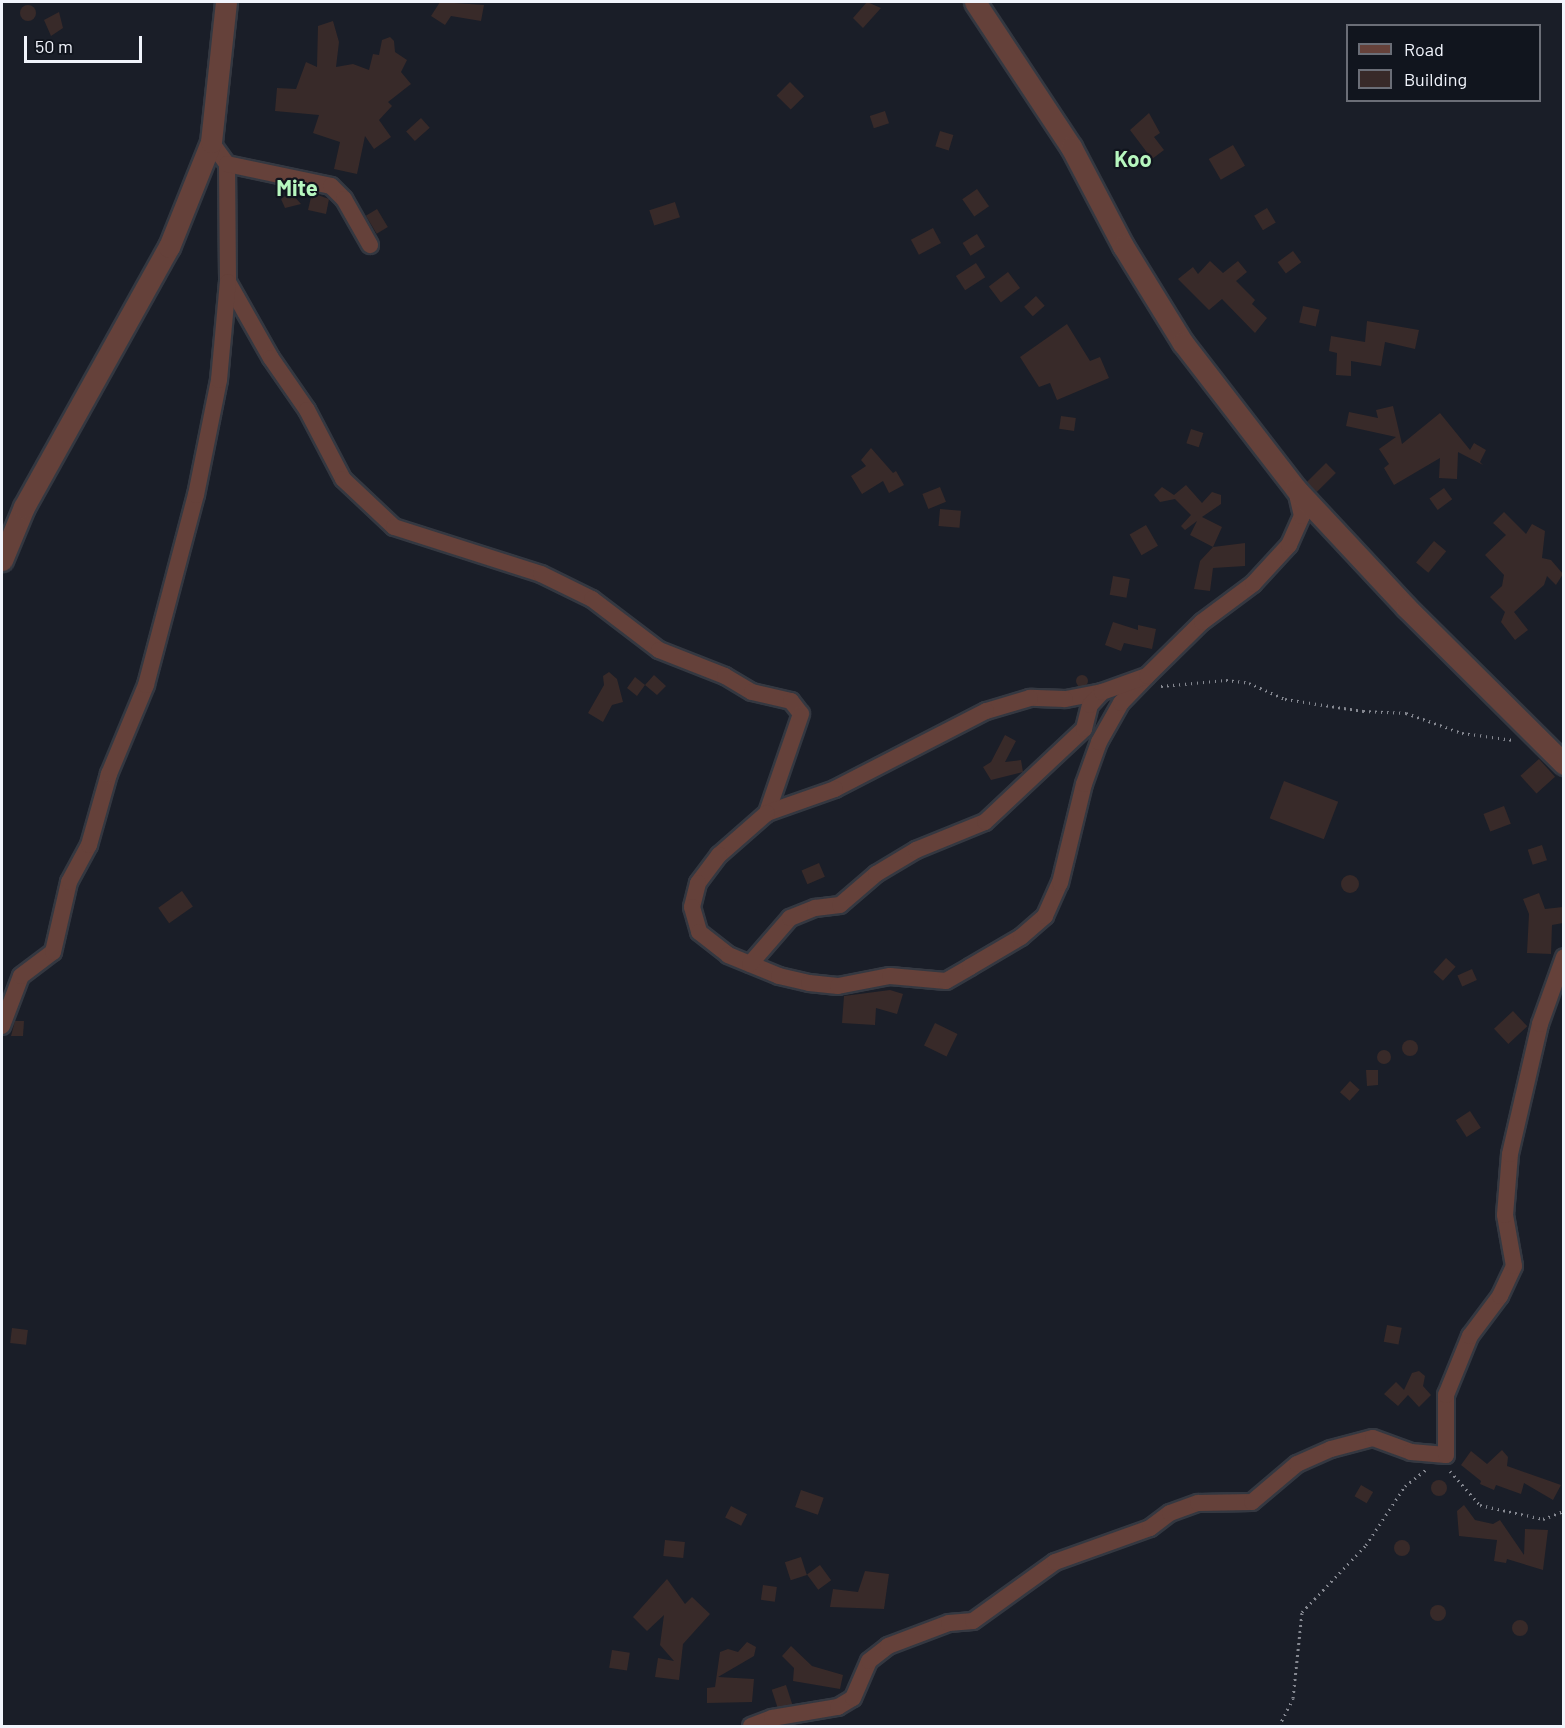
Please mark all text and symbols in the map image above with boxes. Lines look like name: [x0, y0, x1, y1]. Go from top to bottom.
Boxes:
scale bar: [27, 24, 146, 62]
legend: [1346, 24, 1541, 102]
text: 50 m: [35, 35, 73, 57]
text: Road: [1404, 38, 1444, 60]
text: Building: [1404, 68, 1467, 90]
district label: Koo: [1114, 146, 1152, 172]
district label: Mite: [276, 175, 318, 201]

